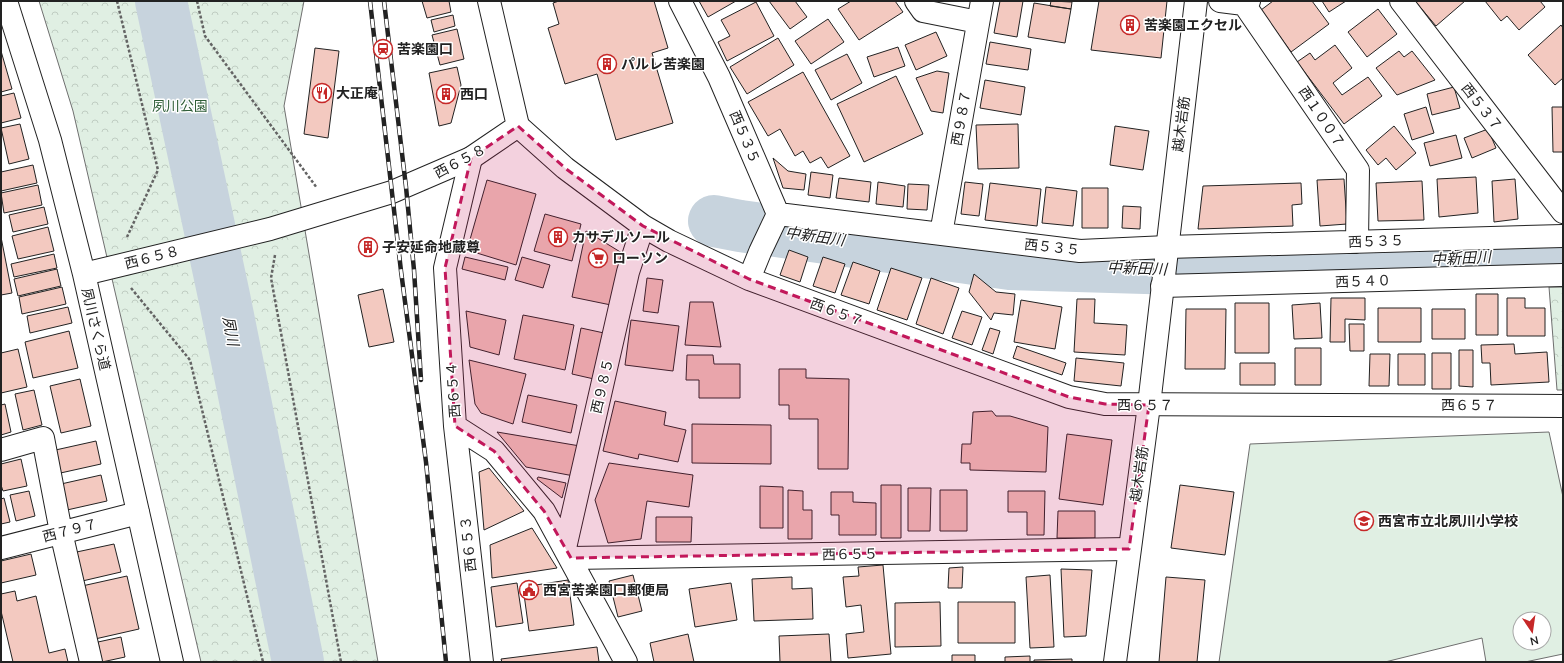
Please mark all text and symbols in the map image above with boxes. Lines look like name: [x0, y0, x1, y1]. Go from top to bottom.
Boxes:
building icon: 苦楽園エクセル: [1119, 14, 1141, 36]
place label: 苦楽園エクセル: [1144, 16, 1242, 34]
station icon: 苦楽園口: [372, 38, 394, 60]
place label: 苦楽園口: [397, 40, 453, 58]
building icon: パルレ苦楽園: [596, 53, 618, 75]
place label: パルレ苦楽園: [621, 55, 705, 73]
street label: 西５３７: [1458, 79, 1506, 135]
restaurant icon: 大正庵: [311, 82, 333, 104]
building icon: 西口: [435, 83, 457, 105]
street label: 西１００７: [1295, 83, 1349, 151]
place label: 大正庵: [336, 84, 378, 102]
place label: 西口: [460, 85, 488, 103]
street label: 西９８７: [947, 89, 975, 147]
street label: 越木岩筋: [1169, 95, 1193, 153]
park label: 夙川公園: [152, 97, 208, 115]
street label: 西５３５: [726, 108, 764, 166]
street label: 西６５８: [431, 140, 489, 182]
water label: 中新田川: [784, 222, 848, 250]
building icon: カサデルソール: [547, 226, 569, 248]
place label: カサデルソール: [572, 228, 670, 246]
street label: 西５３５: [1348, 231, 1404, 251]
street label: 西５３５: [1023, 235, 1081, 259]
building icon: 子安延命地蔵尊: [357, 236, 379, 258]
place label: 子安延命地蔵尊: [382, 238, 480, 256]
street label: 西６５８: [123, 241, 181, 273]
supermarket icon: ローソン: [587, 247, 609, 269]
water label: 中新田川: [1431, 247, 1493, 269]
place label: ローソン: [612, 249, 668, 267]
water label: 中新田川: [1107, 257, 1169, 279]
street label: 西５４０: [1335, 271, 1391, 291]
street label: 夙川さくら道: [78, 286, 114, 372]
street label: 西６５７: [808, 294, 866, 330]
water label: 夙川: [219, 314, 244, 349]
street label: 西９８５: [587, 357, 617, 415]
street label: 西６５４: [442, 361, 464, 419]
street label: 西６５７: [1117, 396, 1173, 414]
street label: 西６５７: [1441, 396, 1497, 414]
street label: 越木岩筋: [1126, 445, 1152, 503]
school or university icon: 西宮市立北夙川小学校: [1353, 510, 1375, 532]
place label: 西宮市立北夙川小学校: [1378, 512, 1518, 530]
street label: 西７９７: [41, 514, 99, 546]
street label: 西６５３: [456, 515, 480, 573]
street label: 西６５５: [822, 545, 878, 563]
public building icon: 西宮苦楽園口郵便局: [518, 579, 540, 601]
place label: 西宮苦楽園口郵便局: [543, 581, 669, 599]
north arrow: [1512, 611, 1552, 651]
text: N: [1529, 633, 1540, 648]

